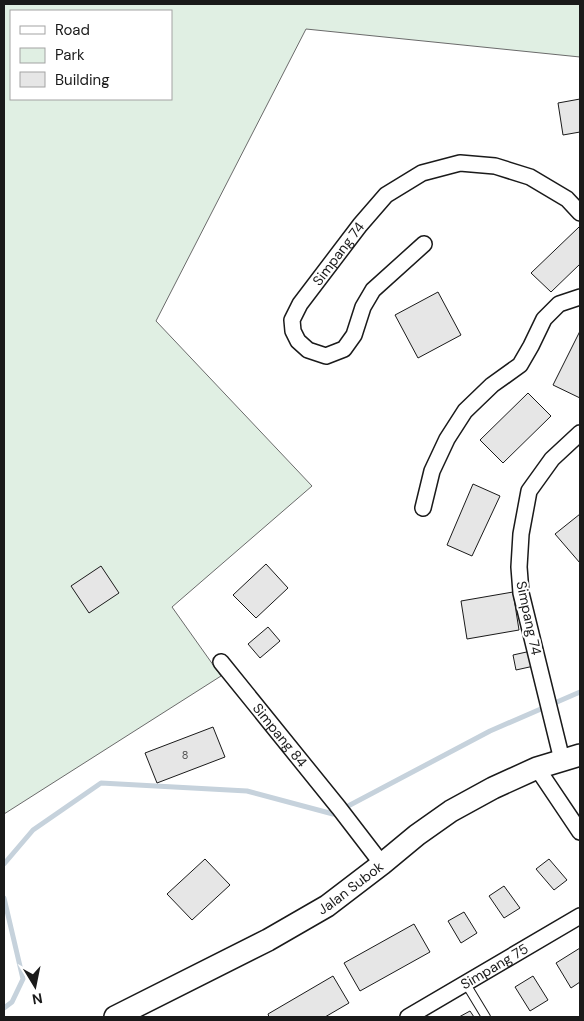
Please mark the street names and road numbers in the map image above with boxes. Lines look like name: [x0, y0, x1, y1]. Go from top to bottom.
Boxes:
street label: Simpang 74: [308, 218, 368, 289]
street label: Simpang 74: [512, 579, 546, 657]
street label: Simpang 84: [249, 700, 312, 771]
street label: Jalan Subok: [315, 857, 387, 918]
street label: Simpang 75: [457, 939, 531, 993]

